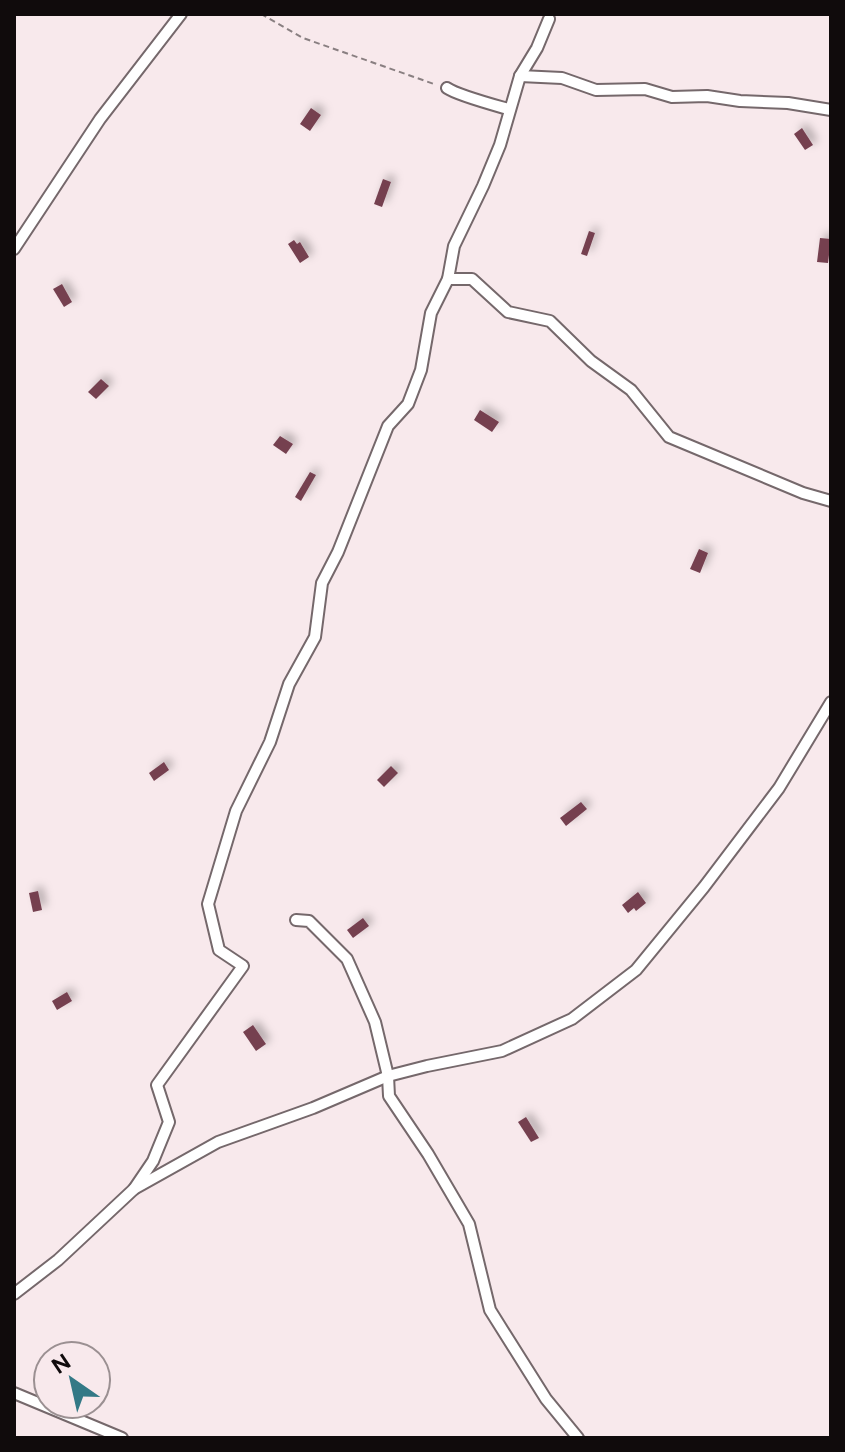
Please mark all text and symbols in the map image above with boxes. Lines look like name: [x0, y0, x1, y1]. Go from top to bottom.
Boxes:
north arrow: [32, 1340, 112, 1420]
text: N: [46, 1348, 76, 1380]

